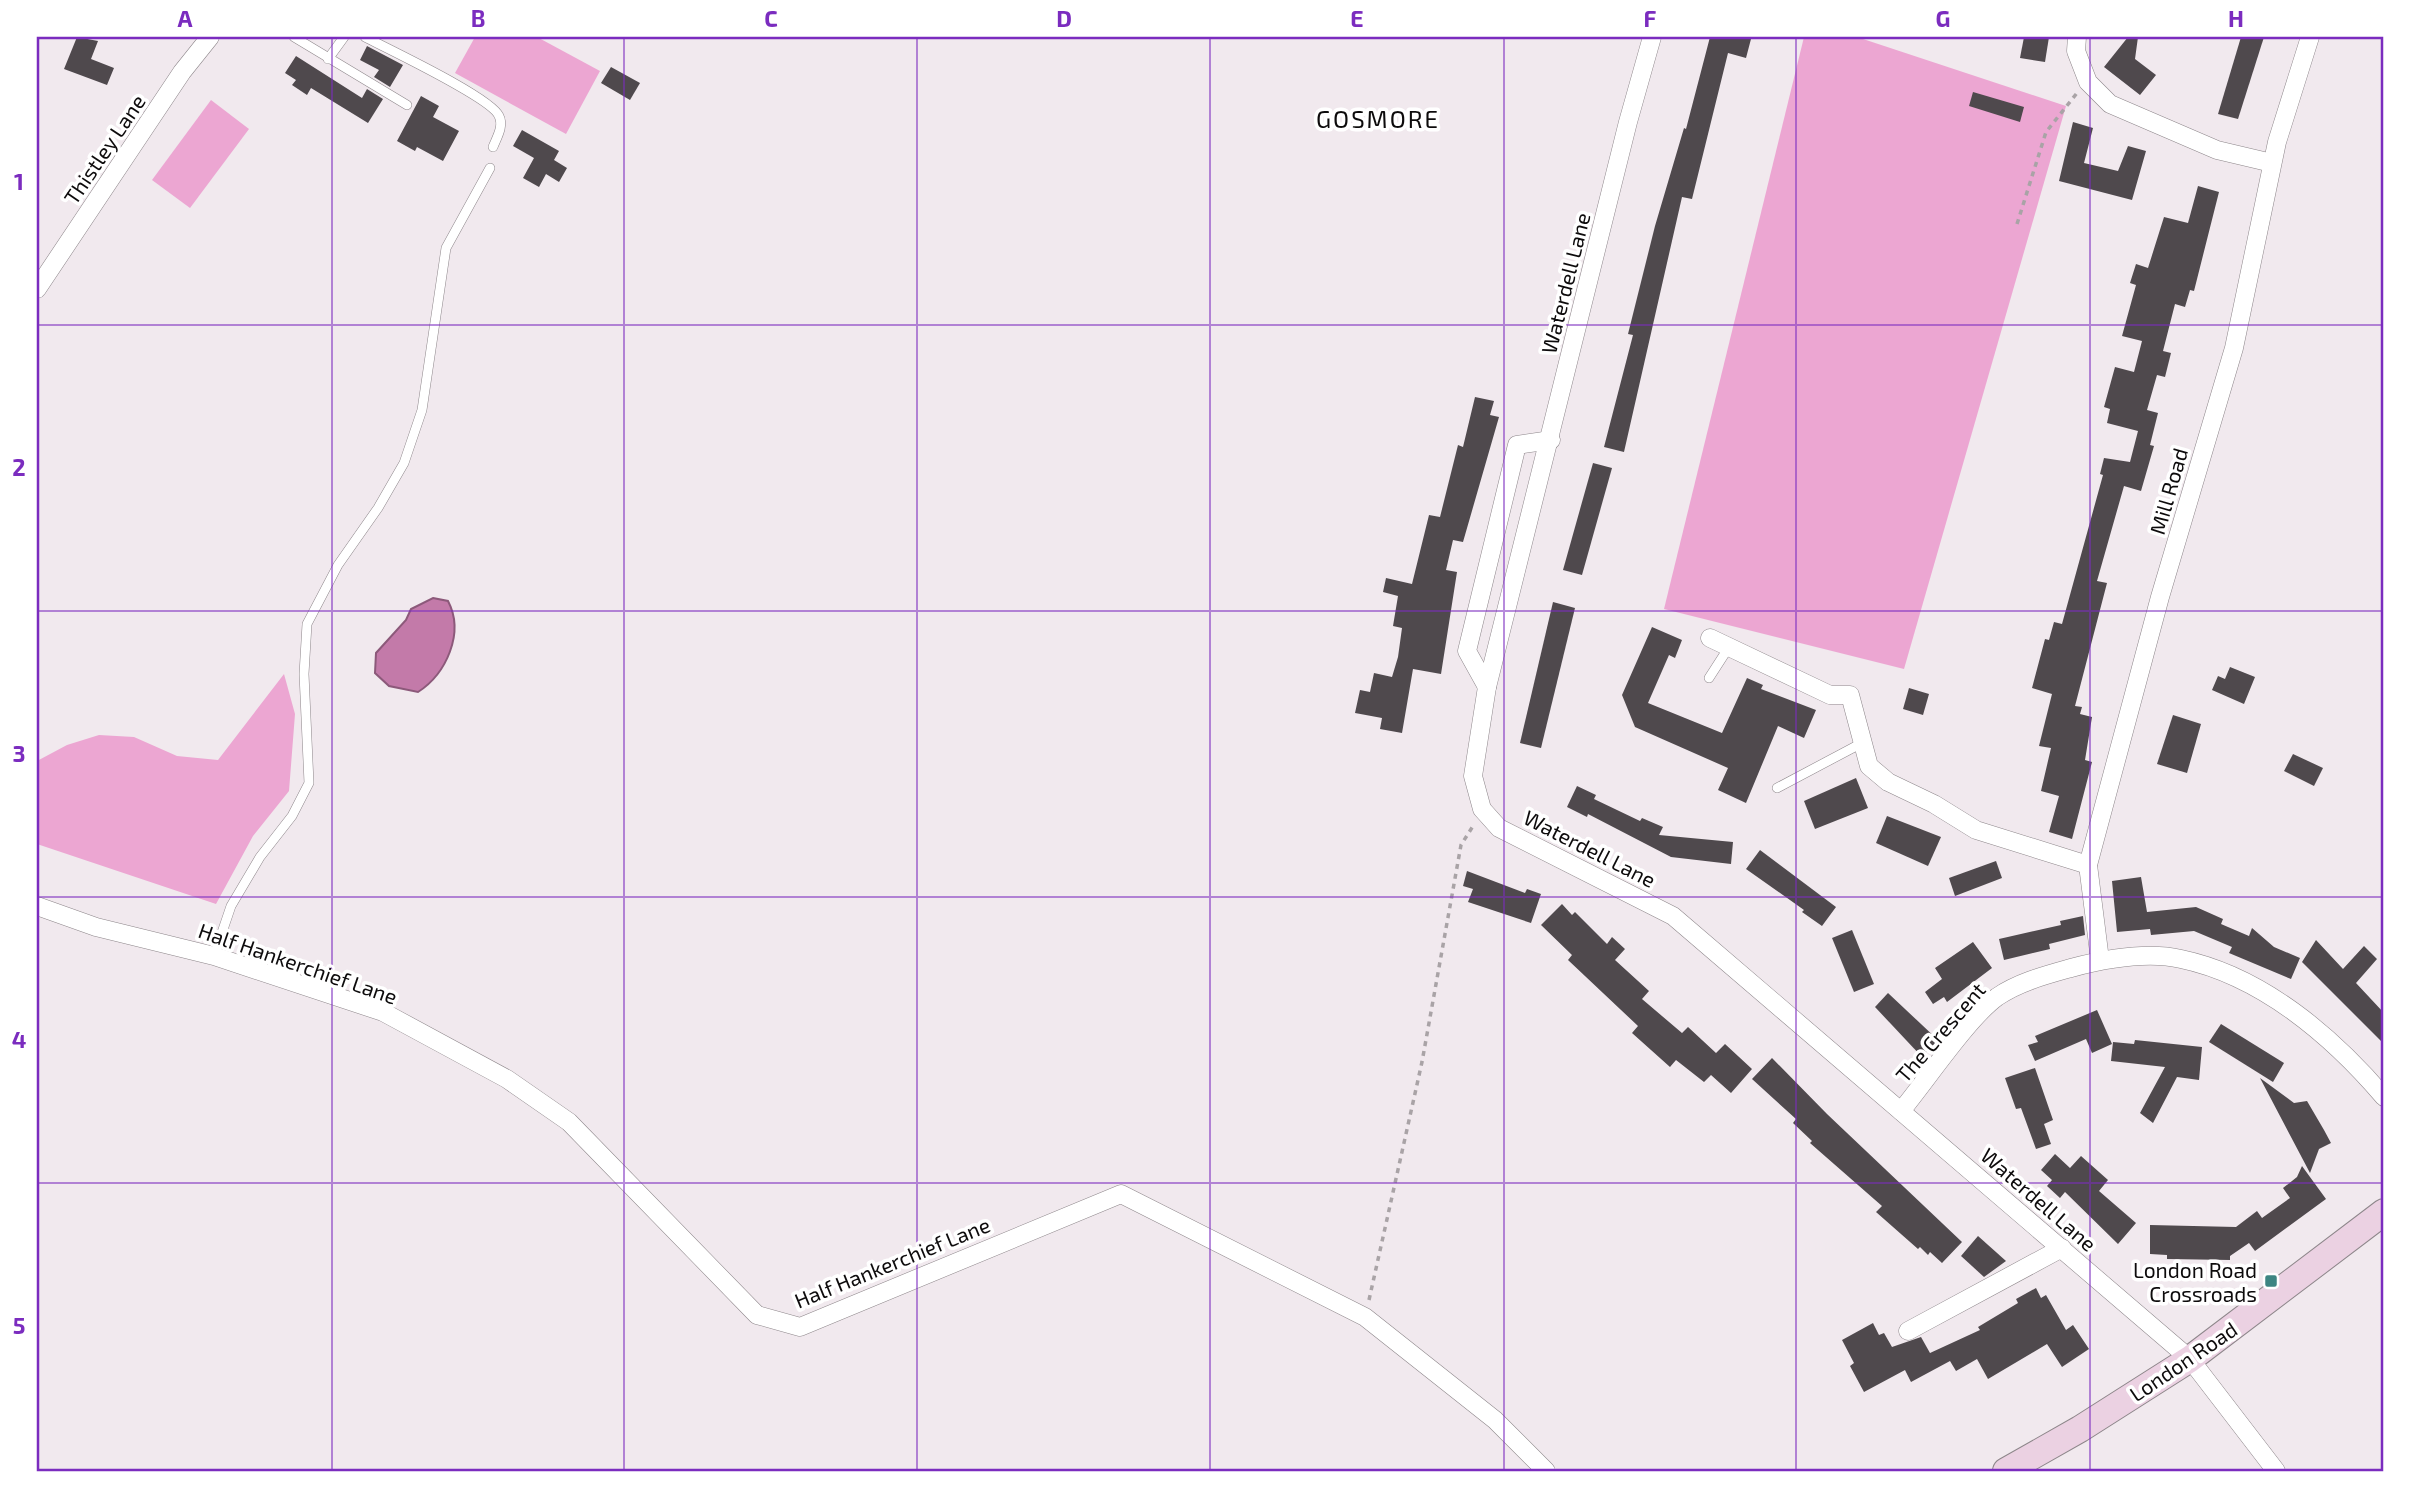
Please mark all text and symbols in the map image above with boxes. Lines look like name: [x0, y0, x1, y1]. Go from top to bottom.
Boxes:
text: A: [177, 4, 193, 32]
text: B: [471, 4, 485, 32]
text: C: [764, 4, 778, 32]
text: D: [1056, 4, 1072, 32]
text: E: [1350, 4, 1364, 32]
text: F: [1644, 4, 1657, 32]
text: G: [1936, 4, 1950, 32]
text: H: [2228, 4, 2244, 32]
street label: Thistley Lane: [58, 89, 150, 209]
district label: GOSMORE: [1316, 104, 1440, 133]
text: 1: [14, 167, 24, 195]
street label: Waterdell Lane: [1535, 210, 1595, 356]
street label: Mill Road: [2144, 445, 2192, 537]
text: 2: [12, 453, 26, 481]
text: 3: [12, 739, 26, 767]
street label: Waterdell Lane: [1520, 804, 1660, 892]
street label: Half Hankerchief Lane: [195, 917, 401, 1009]
street label: The Crescent: [1890, 977, 1990, 1087]
text: 4: [12, 1025, 26, 1053]
street label: Waterdell Lane: [1976, 1142, 2102, 1256]
street label: Half Hankerchief Lane: [791, 1211, 993, 1313]
place label: London Road Crossroads: [2133, 1257, 2257, 1306]
marker: London Road Crossroads: [2263, 1273, 2279, 1289]
text: 5: [13, 1311, 25, 1339]
street label: London Road: [2125, 1316, 2241, 1406]

